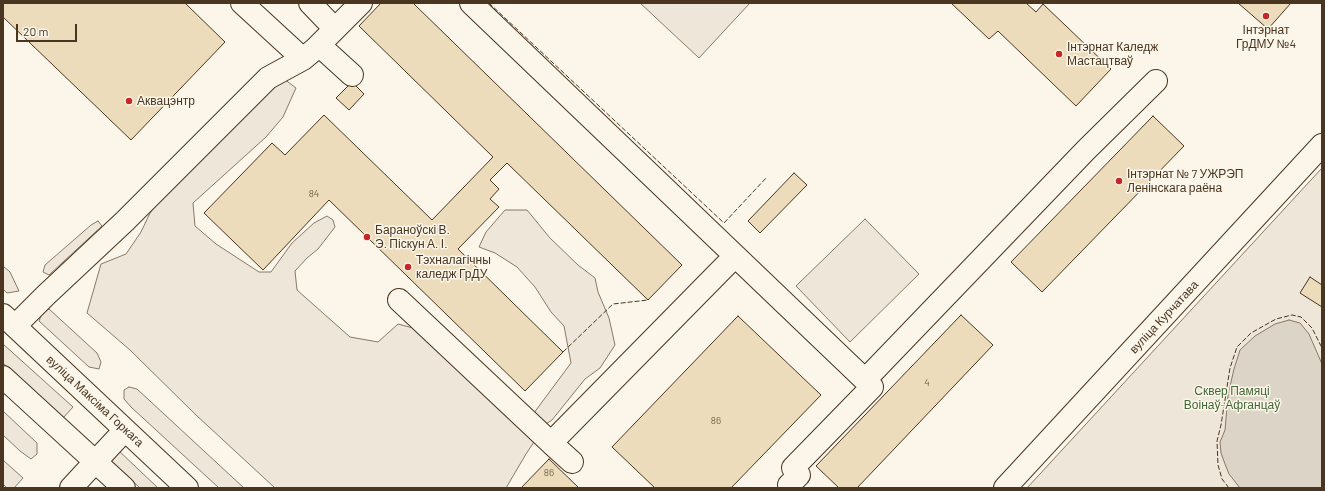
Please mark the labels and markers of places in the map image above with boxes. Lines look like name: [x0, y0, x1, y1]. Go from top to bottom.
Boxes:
marker: Інтэрнат ГрДМУ №4: [1261, 11, 1271, 21]
place label: Інтэрнат ГрДМУ №4: [1236, 23, 1296, 51]
place label: Інтэрнат Каледж Мастацтваў: [1067, 40, 1158, 68]
marker: Інтэрнат Каледж Мастацтваў: [1054, 49, 1064, 59]
place label: Аквацэнтр: [137, 94, 195, 108]
marker: Аквацэнтр: [124, 96, 134, 106]
place label: Інтэрнат № 7 УЖРЭП Ленінскага раёна: [1127, 167, 1243, 195]
marker: Інтэрнат № 7 УЖРЭП Ленінскага раёна: [1114, 176, 1124, 186]
place label: Бараноўскі В. Э. Піскун А. І.: [375, 223, 450, 251]
marker: Бараноўскі В. Э. Піскун А. І.: [362, 232, 372, 242]
place label: Тэхналагічны каледж ГрДУ: [416, 253, 491, 281]
marker: Тэхналагічны каледж ГрДУ: [403, 262, 413, 272]

